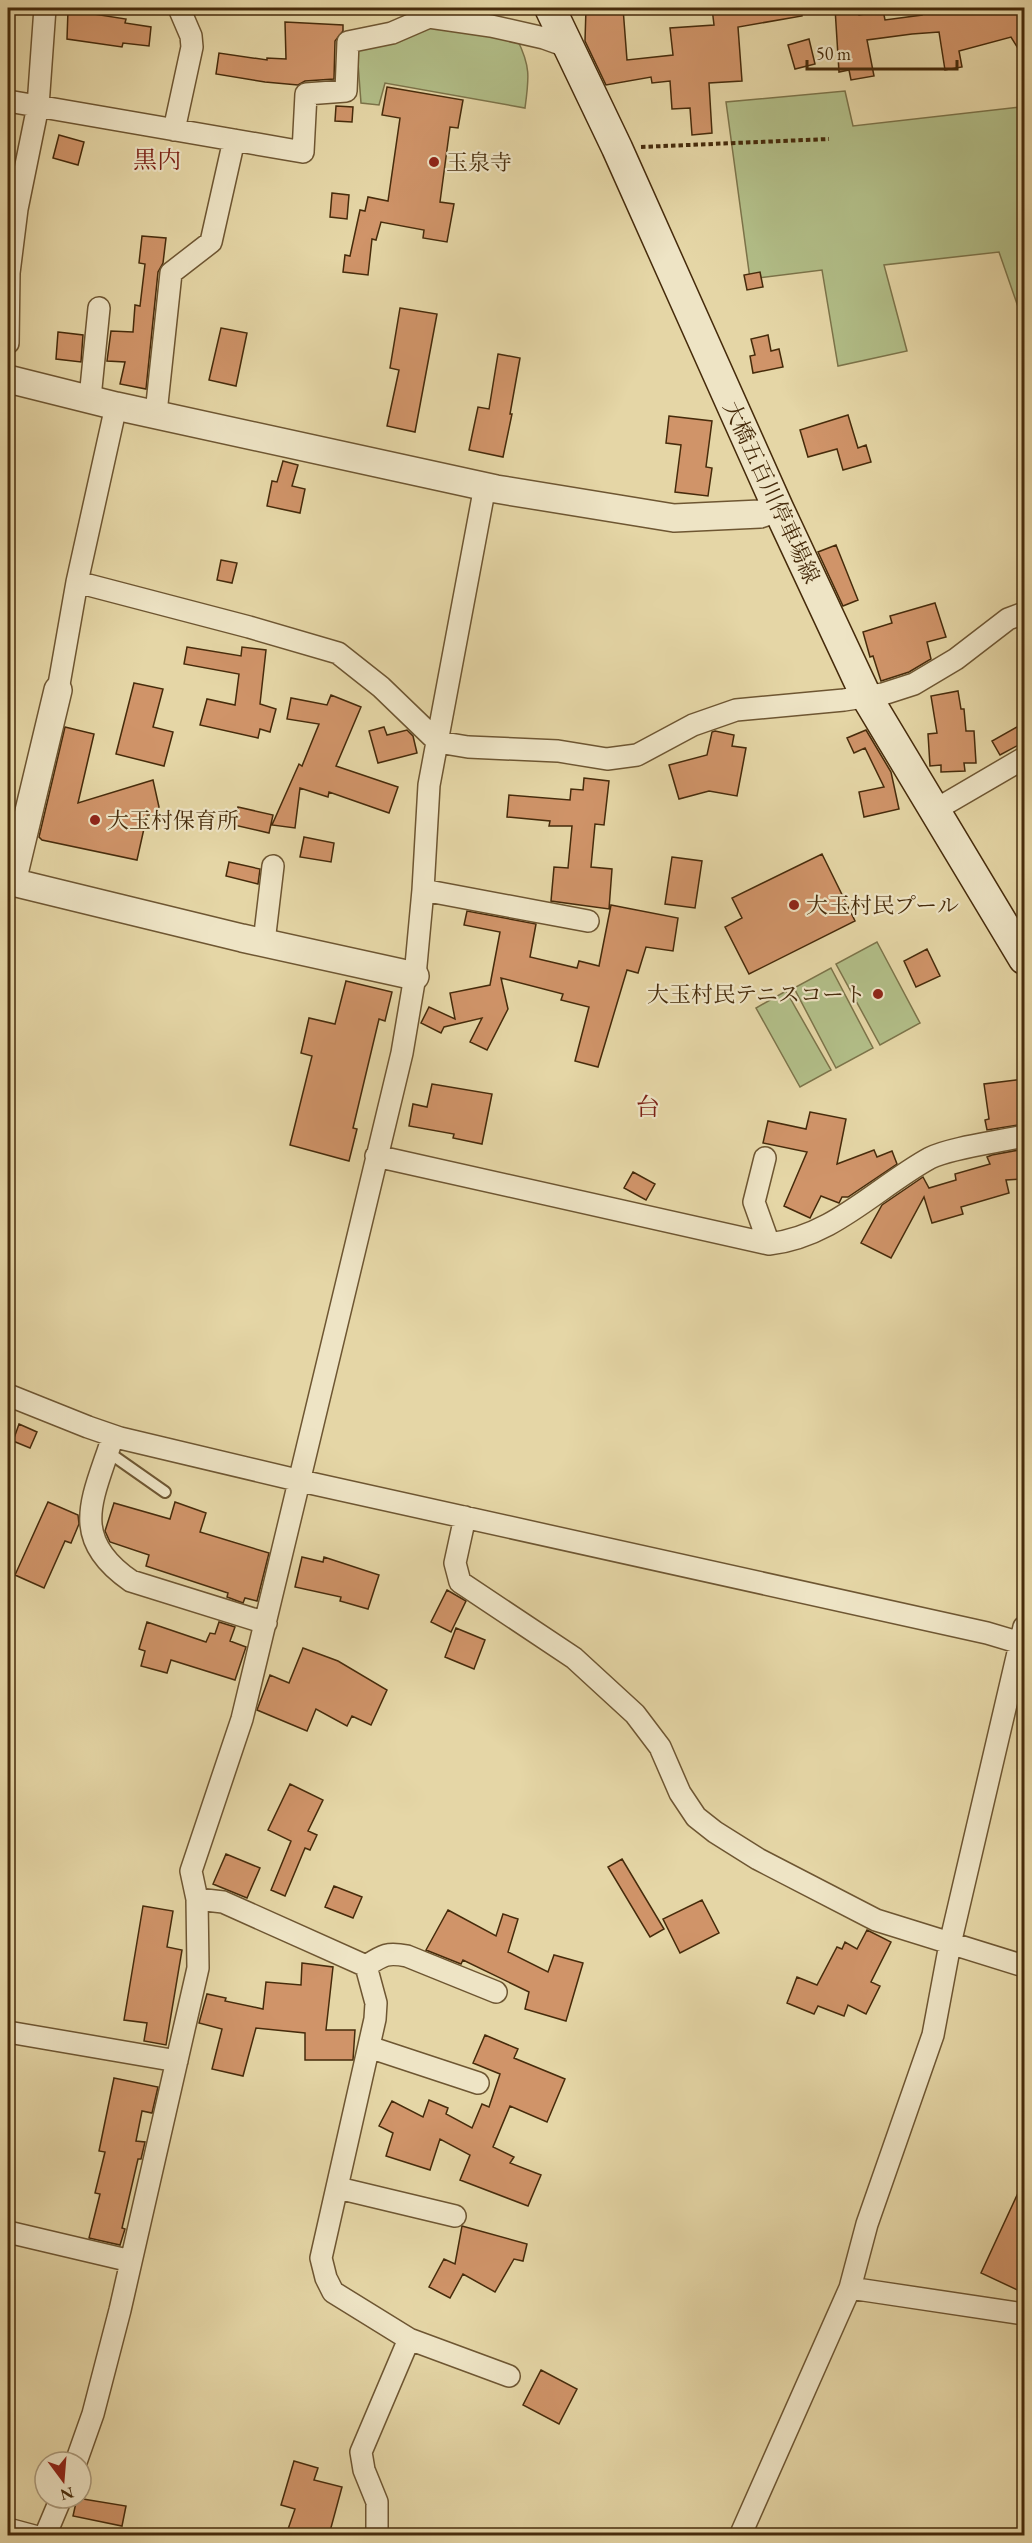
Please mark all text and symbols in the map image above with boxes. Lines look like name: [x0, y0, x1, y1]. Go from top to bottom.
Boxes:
scale bar: [807, 33, 957, 71]
text: 50 m: [816, 42, 851, 65]
district label: 黒内: [133, 144, 181, 175]
place label: 玉泉寺: [446, 148, 512, 177]
marker: 玉泉寺: [427, 155, 441, 169]
street label: 大橋五百川停車場線: [717, 396, 827, 588]
place label: 大玉村保育所: [107, 806, 239, 835]
marker: 大玉村保育所: [88, 813, 102, 827]
place label: 大玉村民プール: [806, 891, 959, 920]
marker: 大玉村民プール: [787, 898, 801, 912]
place label: 大玉村民テニスコート: [647, 980, 866, 1009]
marker: 大玉村民テニスコート: [871, 987, 885, 1001]
district label: 台: [636, 1091, 660, 1122]
north arrow: [33, 2450, 93, 2510]
text: N: [58, 2482, 76, 2506]

